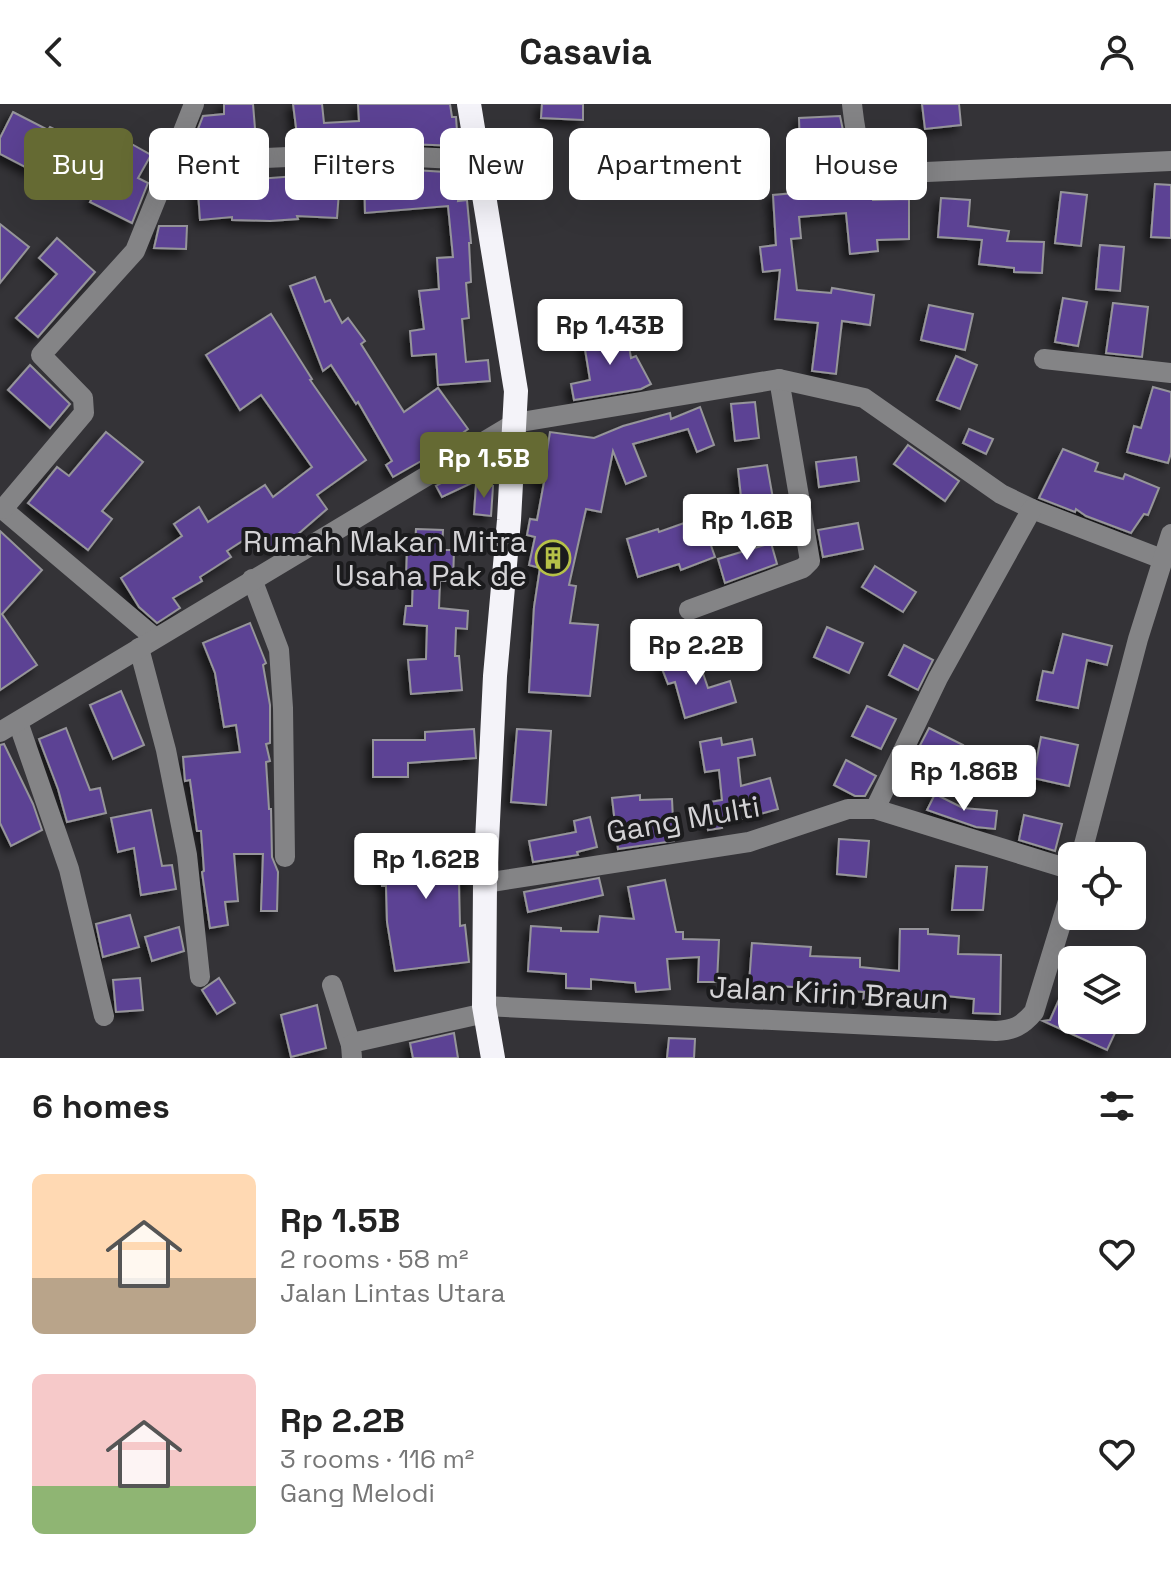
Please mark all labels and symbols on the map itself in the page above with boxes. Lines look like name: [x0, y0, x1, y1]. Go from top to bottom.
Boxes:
pin: Rp 1.43B: [527, 299, 693, 367]
pin: Rp 1.5B: [410, 432, 558, 500]
pin: Rp 1.6B: [673, 494, 821, 562]
place label: Rumah Makan Mitra Usaha Pak de: [243, 522, 527, 595]
building icon: Rumah Makan Mitra Usaha Pak de: [534, 539, 572, 577]
pin: Rp 2.2B: [622, 619, 770, 687]
pin: Rp 1.86B: [881, 745, 1047, 813]
street label: Gang Multi: [603, 786, 763, 852]
pin: Rp 1.62B: [343, 833, 509, 901]
street label: Jalan Kirin Braun: [708, 967, 950, 1019]

